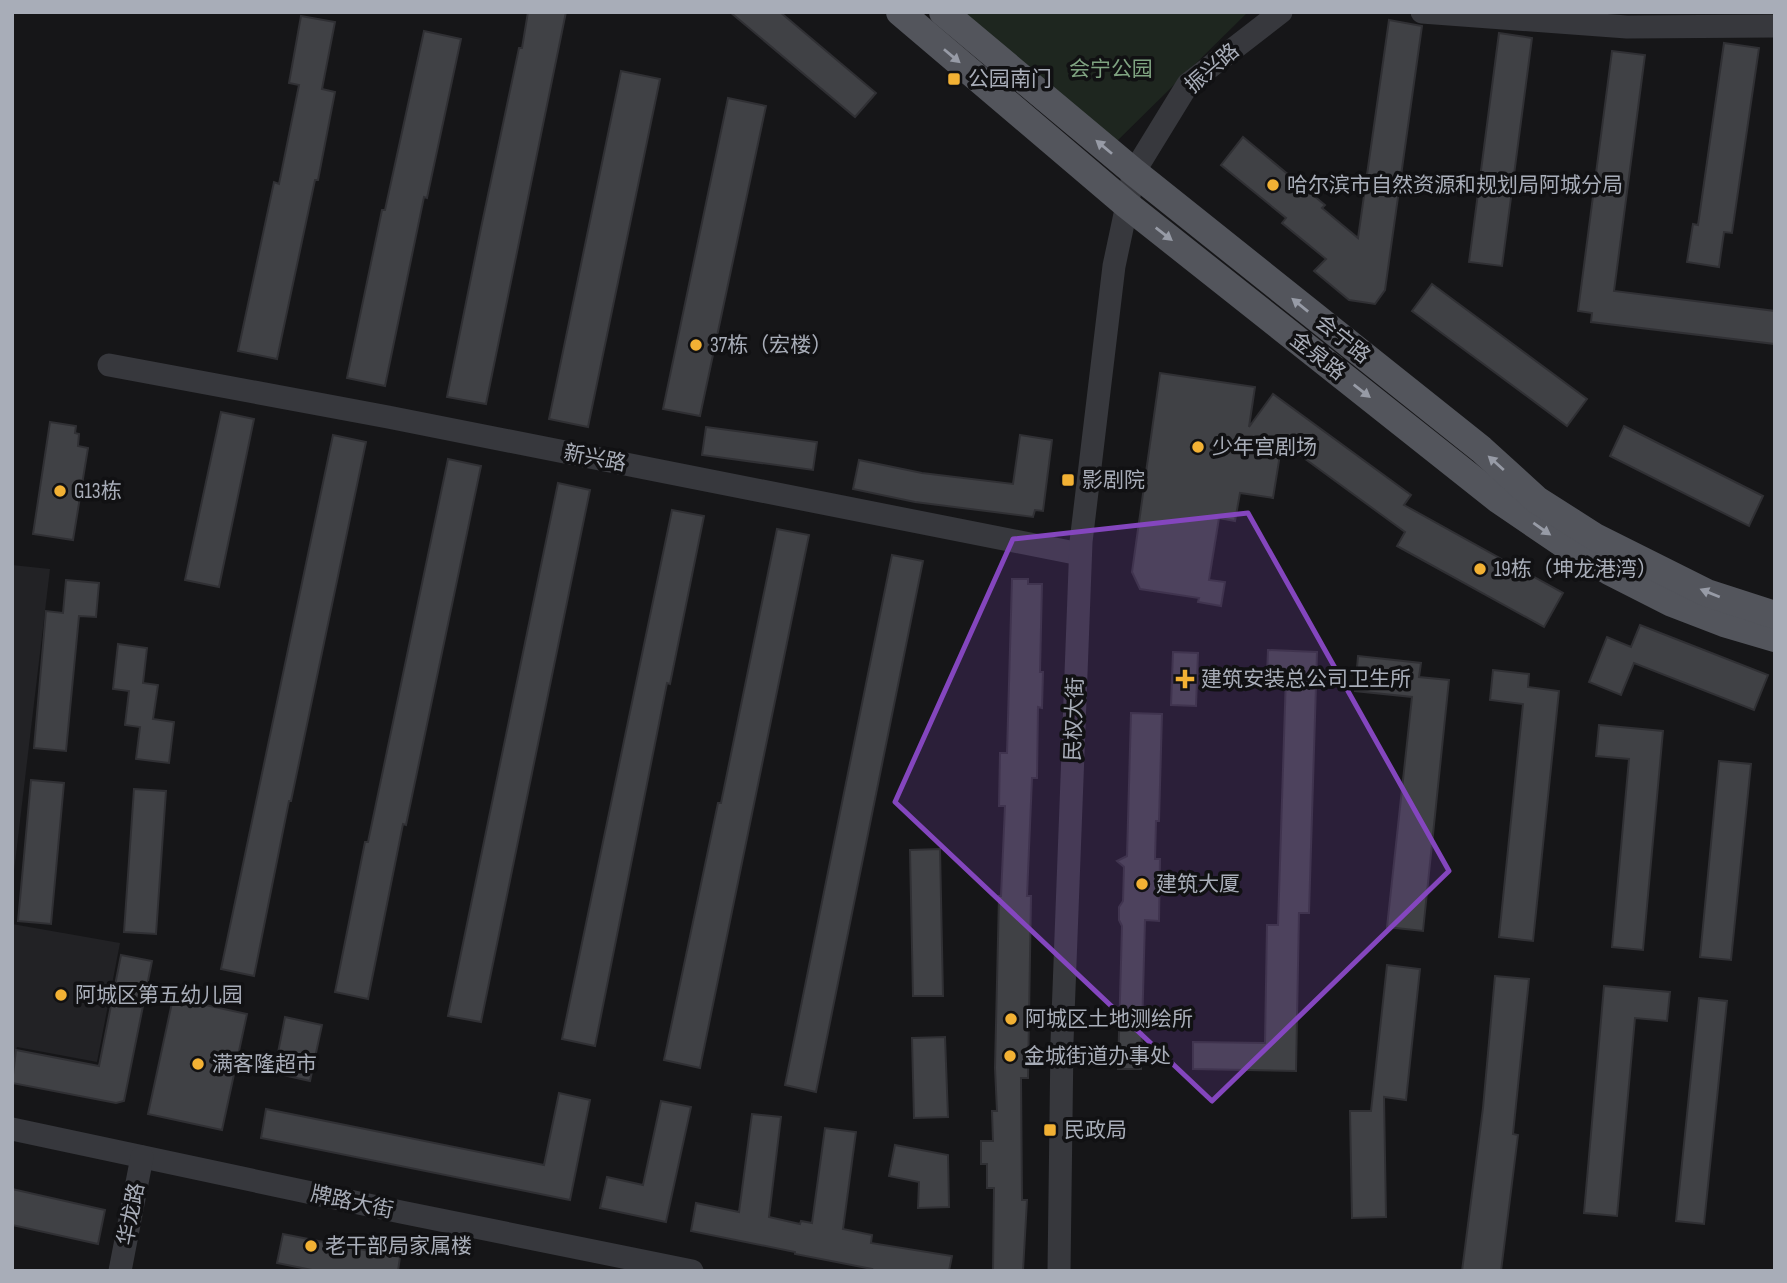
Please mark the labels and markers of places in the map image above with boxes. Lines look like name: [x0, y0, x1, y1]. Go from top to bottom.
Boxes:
place label: 公园南门: [968, 67, 1052, 92]
marker: 公园南门: [946, 71, 962, 87]
place label: 哈尔滨市自然资源和规划局阿城分局: [1287, 173, 1623, 198]
marker: 哈尔滨市自然资源和规划局阿城分局: [1265, 177, 1281, 193]
place label: 37栋（宏楼）: [710, 333, 832, 358]
marker: 37栋（宏楼）: [688, 337, 704, 353]
place label: 少年宫剧场: [1212, 435, 1317, 460]
marker: 少年宫剧场: [1190, 439, 1206, 455]
place label: 影剧院: [1082, 468, 1145, 493]
marker: 影剧院: [1060, 472, 1076, 488]
place label: G13栋: [74, 479, 122, 504]
marker: G13栋: [52, 483, 68, 499]
place label: 19栋（坤龙港湾）: [1494, 557, 1658, 582]
marker: 19栋（坤龙港湾）: [1472, 561, 1488, 577]
place label: 建筑安装总公司卫生所: [1201, 667, 1411, 692]
marker: 建筑安装总公司卫生所: [1175, 669, 1195, 689]
place label: 建筑大厦: [1156, 872, 1240, 897]
marker: 建筑大厦: [1134, 876, 1150, 892]
place label: 阿城区第五幼儿园: [75, 983, 243, 1008]
marker: 阿城区第五幼儿园: [53, 987, 69, 1003]
place label: 阿城区土地测绘所: [1025, 1007, 1193, 1032]
marker: 阿城区土地测绘所: [1003, 1011, 1019, 1027]
place label: 金城街道办事处: [1024, 1044, 1171, 1069]
marker: 金城街道办事处: [1002, 1048, 1018, 1064]
place label: 满客隆超市: [212, 1052, 317, 1077]
marker: 满客隆超市: [190, 1056, 206, 1072]
place label: 民政局: [1064, 1118, 1127, 1143]
marker: 民政局: [1042, 1122, 1058, 1138]
place label: 老干部局家属楼: [325, 1234, 472, 1259]
marker: 老干部局家属楼: [303, 1238, 319, 1254]

